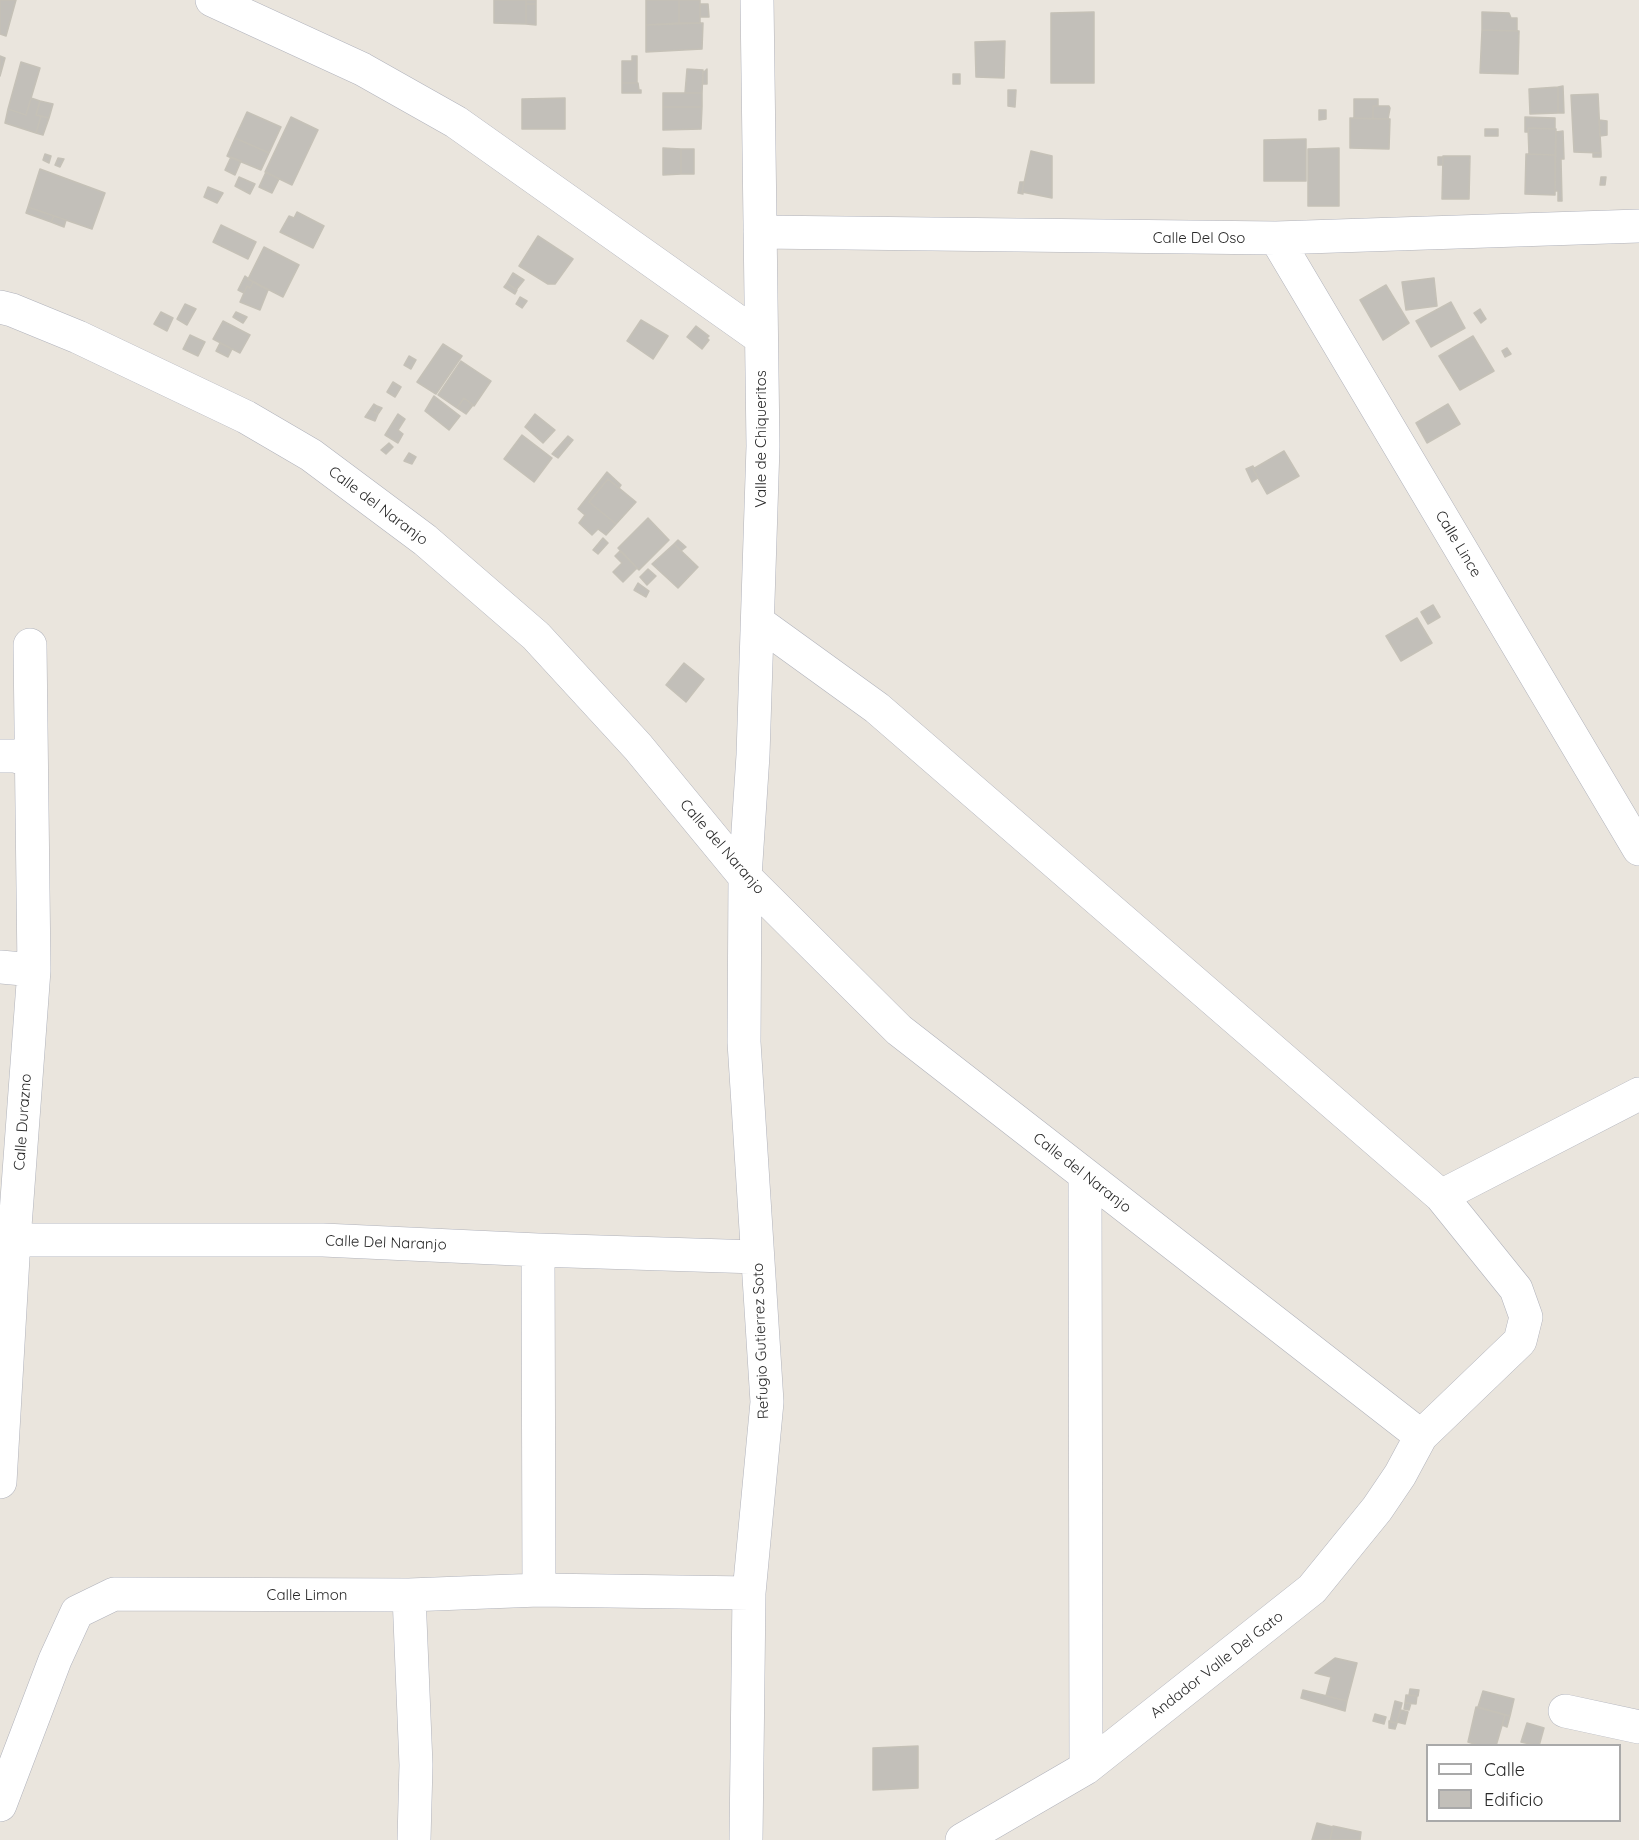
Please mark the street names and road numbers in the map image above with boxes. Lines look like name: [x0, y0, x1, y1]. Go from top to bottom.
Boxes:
street label: Calle Del Oso: [1153, 229, 1245, 247]
street label: Valle de Chiqueritos: [752, 370, 770, 508]
street label: Calle del Naranjo: [325, 463, 431, 549]
street label: Calle Lince: [1431, 508, 1485, 580]
street label: Calle del Naranjo: [676, 796, 768, 898]
street label: Calle Durazno: [11, 1073, 35, 1171]
street label: Calle del Naranjo: [1029, 1129, 1135, 1217]
street label: Calle Del Naranjo: [325, 1232, 447, 1254]
street label: Refugio Gutierrez Soto: [749, 1263, 773, 1419]
street label: Calle Limon: [267, 1586, 347, 1604]
street label: Andador Valle Del Gato: [1147, 1608, 1287, 1722]

